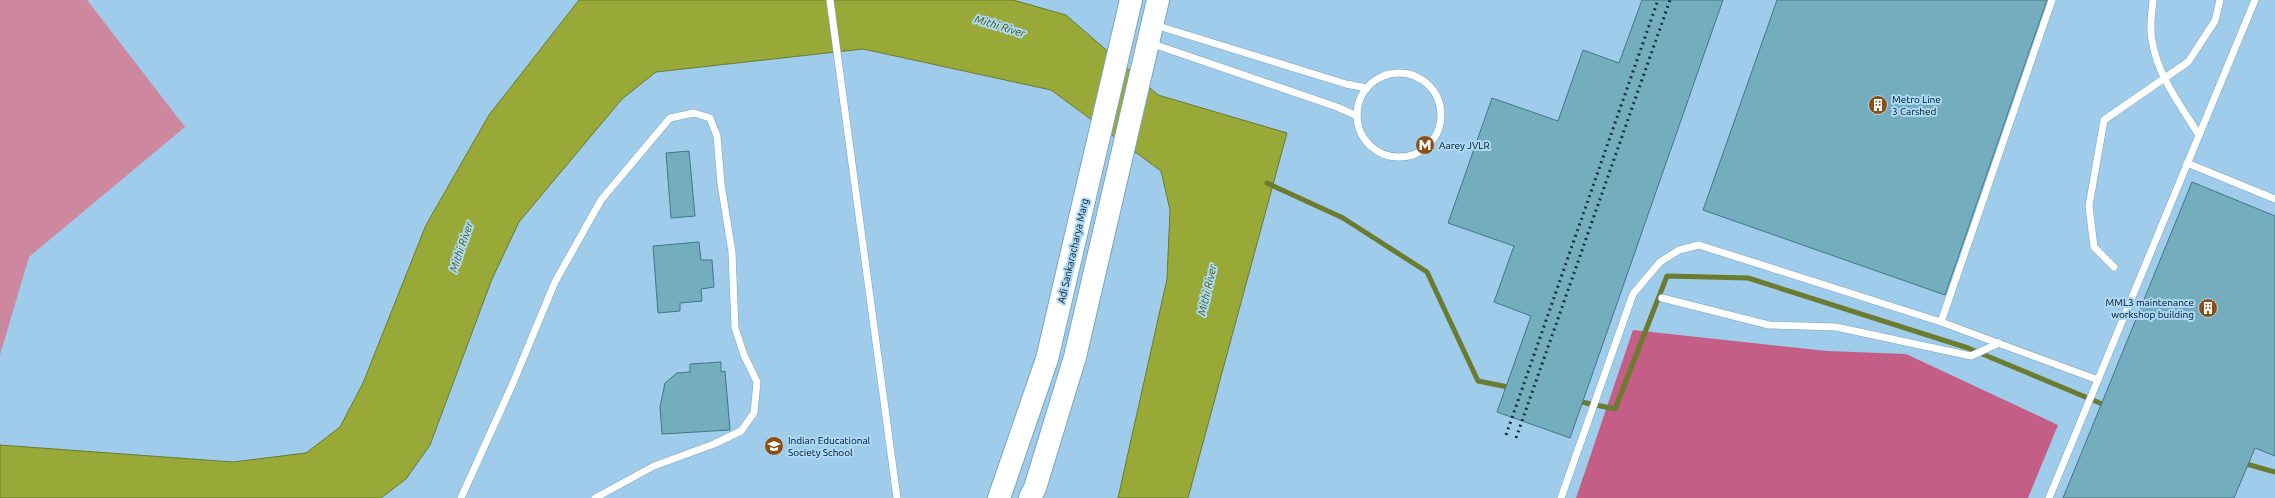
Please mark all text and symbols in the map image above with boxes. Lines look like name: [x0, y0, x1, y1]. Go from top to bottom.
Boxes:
water label: Mithi River: [973, 13, 1027, 40]
building icon: Metro Line 3 Carshed: [1867, 94, 1889, 116]
place label: Metro Line 3 Carshed: [1892, 94, 1941, 117]
metro station icon: Aarey JVLR: [1414, 134, 1436, 156]
place label: Aarey JVLR: [1439, 140, 1490, 151]
street label: Adi Sankaracharya Marg: [1056, 197, 1090, 305]
water label: Mithi River: [447, 220, 475, 274]
water label: Mithi River: [1195, 262, 1219, 317]
place label: MML3 maintenance workshop building: [2106, 297, 2194, 320]
building icon: MML3 maintenance workshop building: [2197, 297, 2219, 319]
school or university icon: Indian Educational Society School: [763, 435, 785, 457]
place label: Indian Educational Society School: [788, 435, 871, 458]

